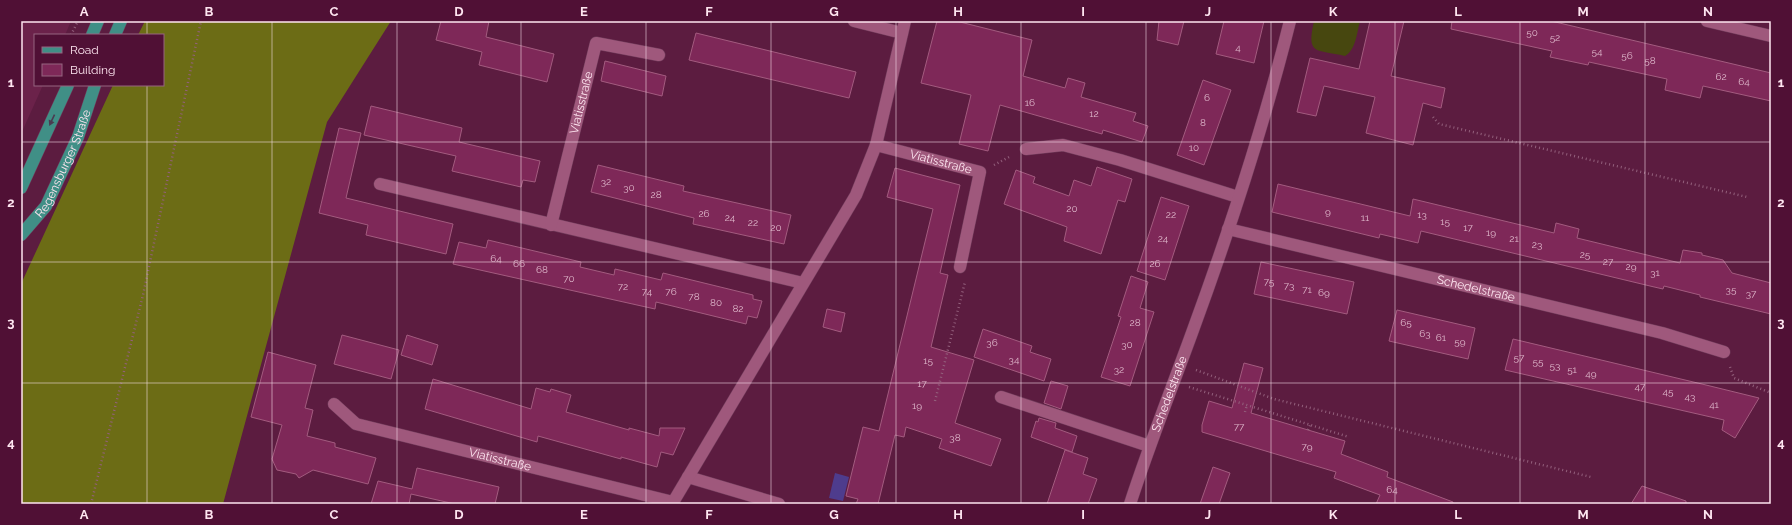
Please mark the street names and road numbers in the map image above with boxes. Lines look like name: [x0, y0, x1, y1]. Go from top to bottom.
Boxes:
street label: Viatisstraße: [567, 70, 596, 135]
street label: Regensburger Straße: [32, 108, 94, 220]
street label: Viatisstraße: [908, 147, 974, 177]
street label: Schedelstraße: [1435, 272, 1516, 305]
street label: Schedelstraße: [1149, 354, 1190, 434]
street label: Viatisstraße: [467, 445, 533, 474]

